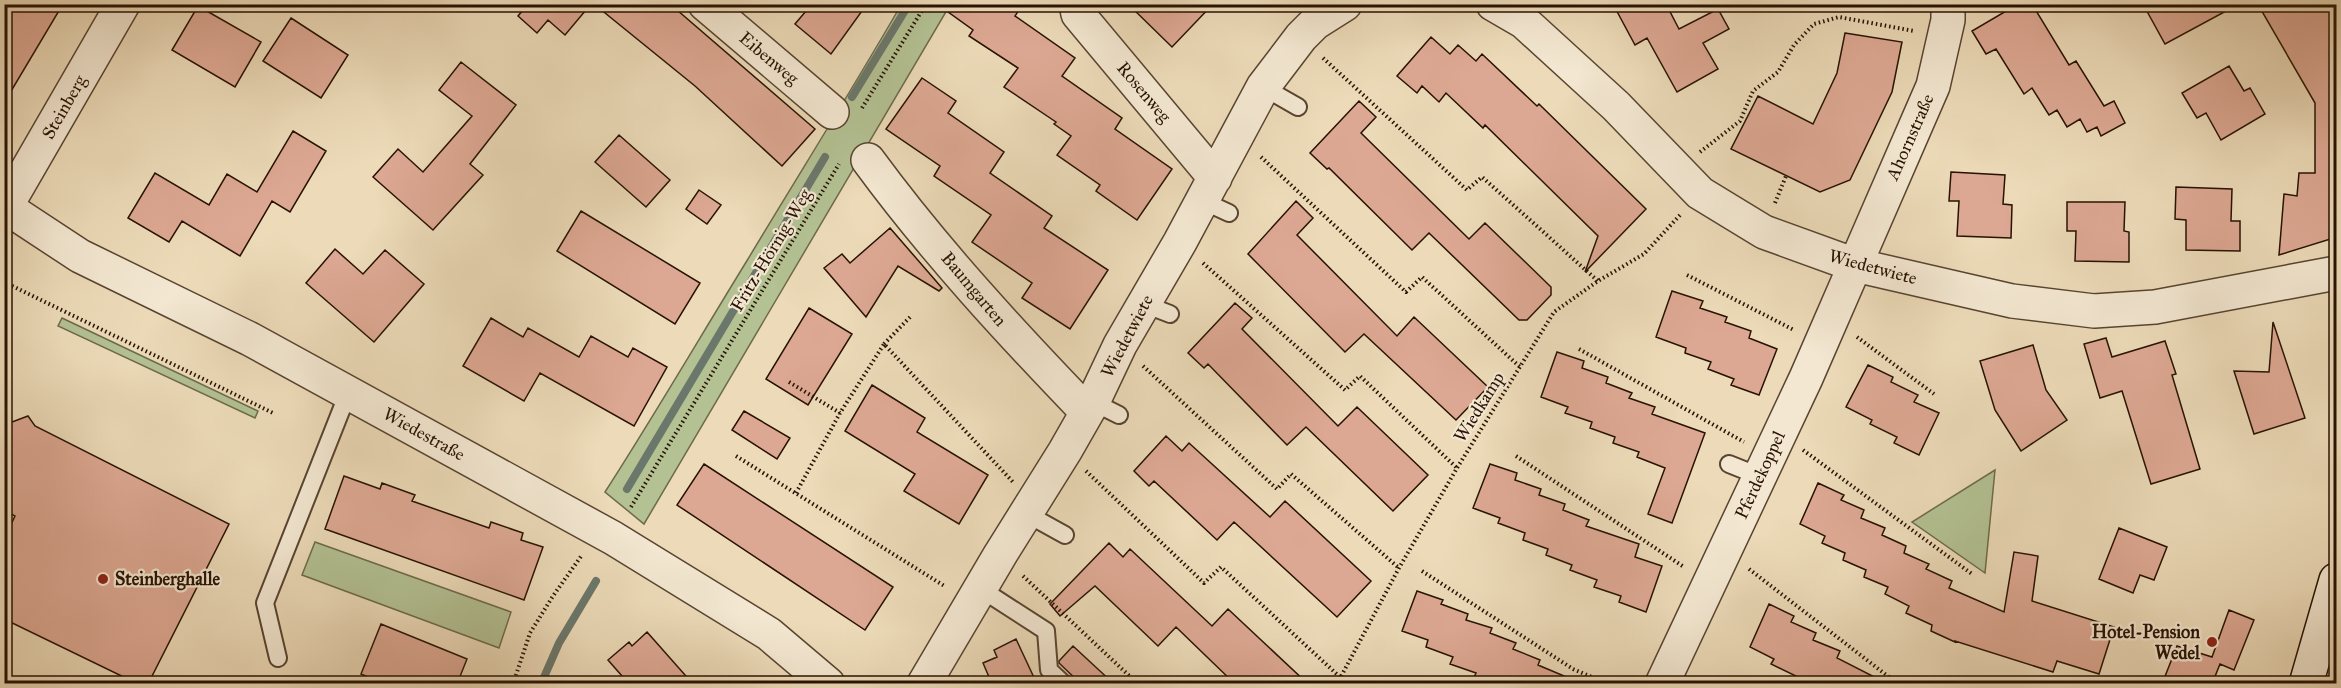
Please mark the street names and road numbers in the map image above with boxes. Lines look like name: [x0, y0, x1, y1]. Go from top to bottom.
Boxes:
street label: Eibenweg: [734, 27, 804, 90]
street label: Rosenweg: [1111, 57, 1176, 128]
street label: Steinberg: [37, 71, 92, 143]
street label: Ahornstraße: [1881, 91, 1939, 184]
street label: Fritz-Hörnig-Weg: [726, 184, 817, 316]
street label: Wiedetwiete: [1826, 245, 1920, 289]
street label: Baumgarten: [936, 247, 1012, 332]
street label: Wiedetwiete: [1096, 291, 1158, 381]
street label: Wiedkamp: [1449, 368, 1509, 446]
street label: Wiedestraße: [379, 403, 469, 465]
street label: Pferdekoppel: [1730, 427, 1790, 522]

